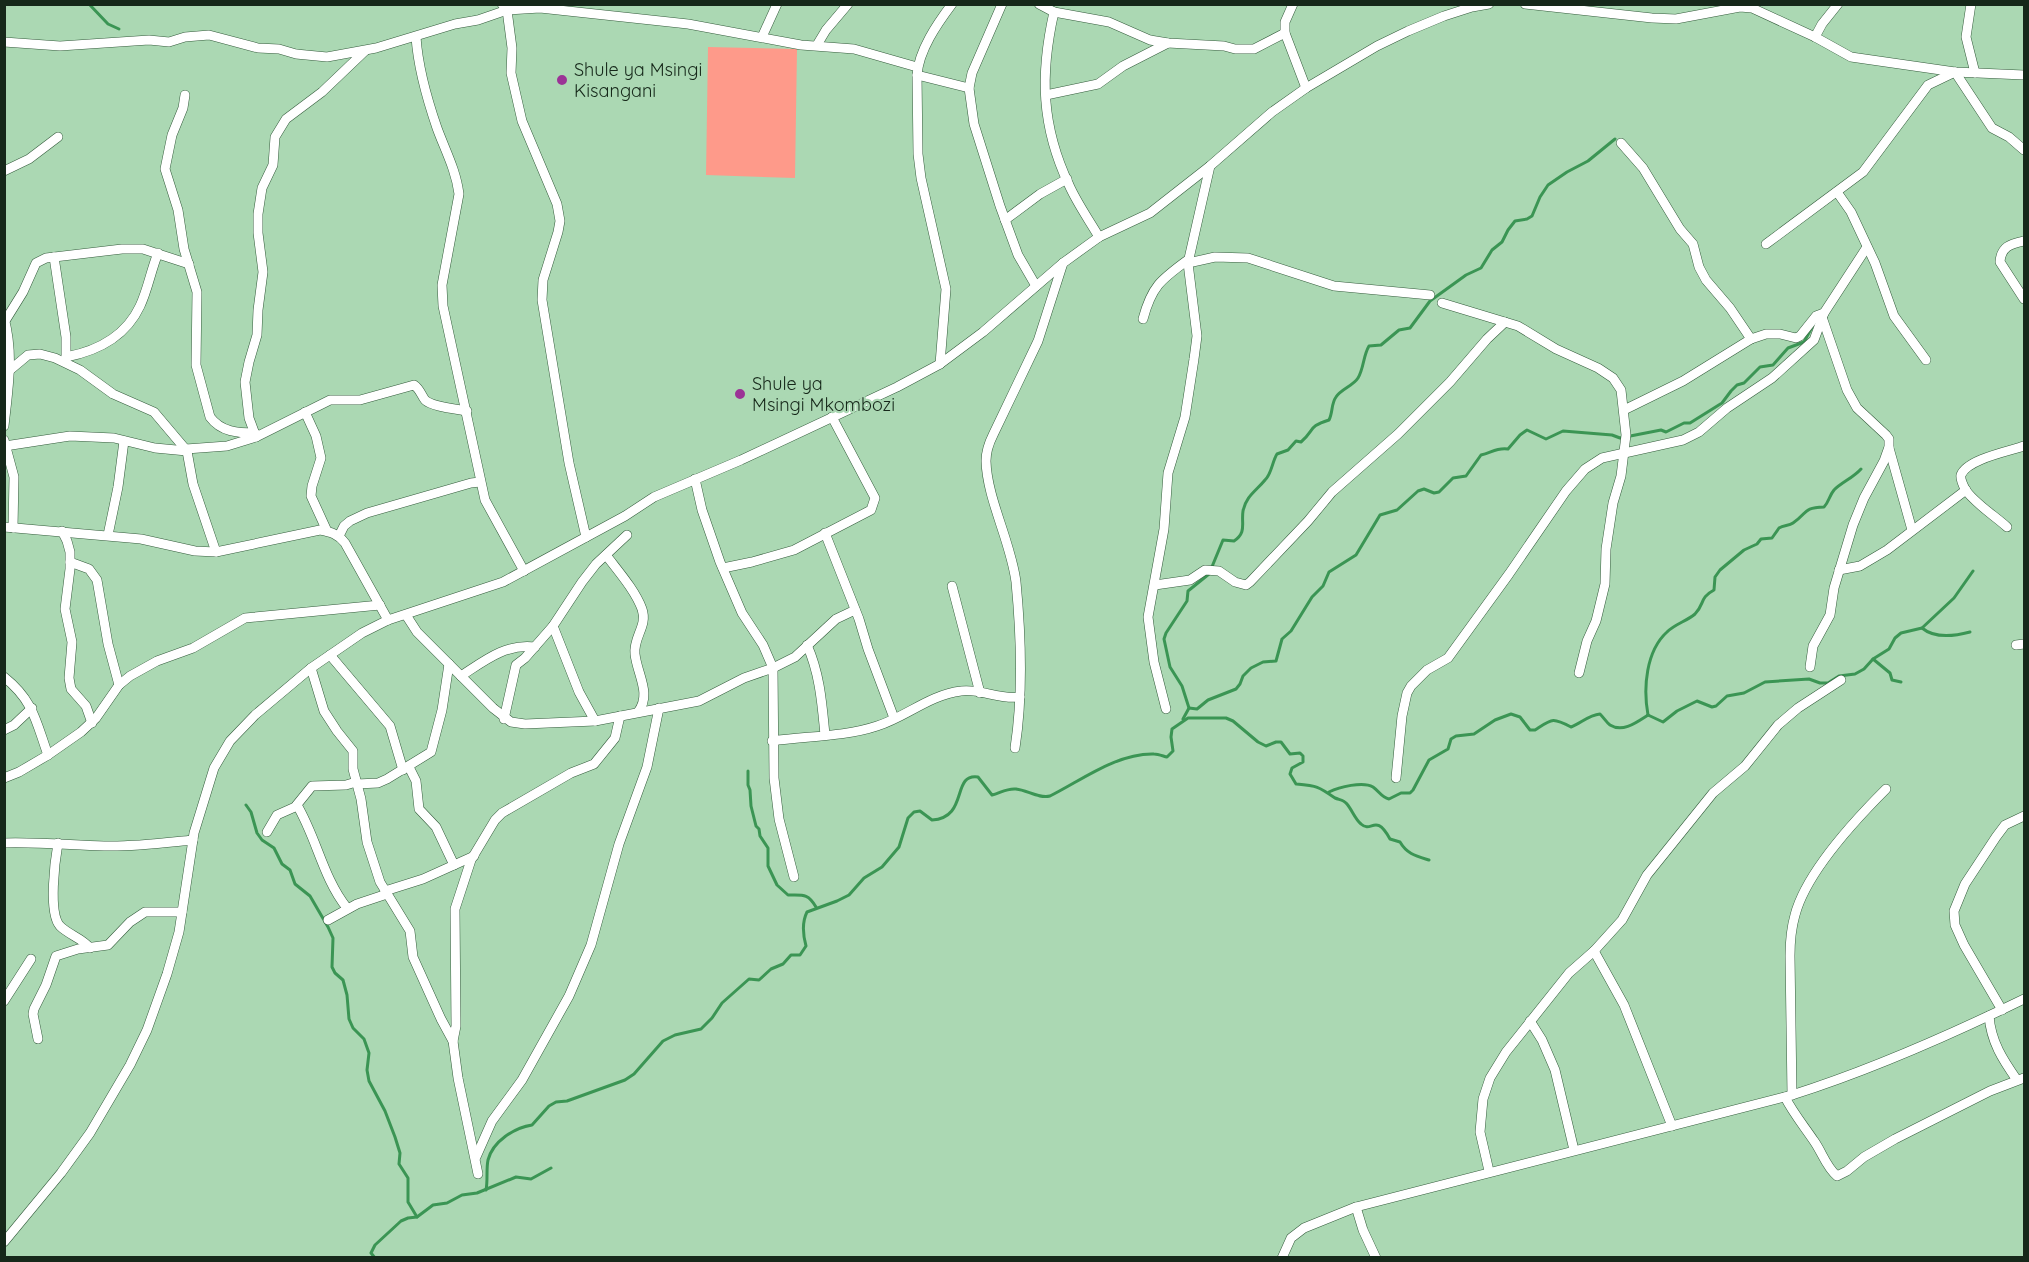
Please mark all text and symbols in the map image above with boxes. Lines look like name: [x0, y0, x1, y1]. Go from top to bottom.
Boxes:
place label: Shule ya Msingi Kisangani: [574, 58, 702, 102]
marker: Shule ya Msingi Kisangani: [555, 73, 569, 87]
place label: Shule ya Msingi Mkombozi: [752, 372, 895, 416]
marker: Shule ya Msingi Mkombozi: [733, 387, 747, 401]

